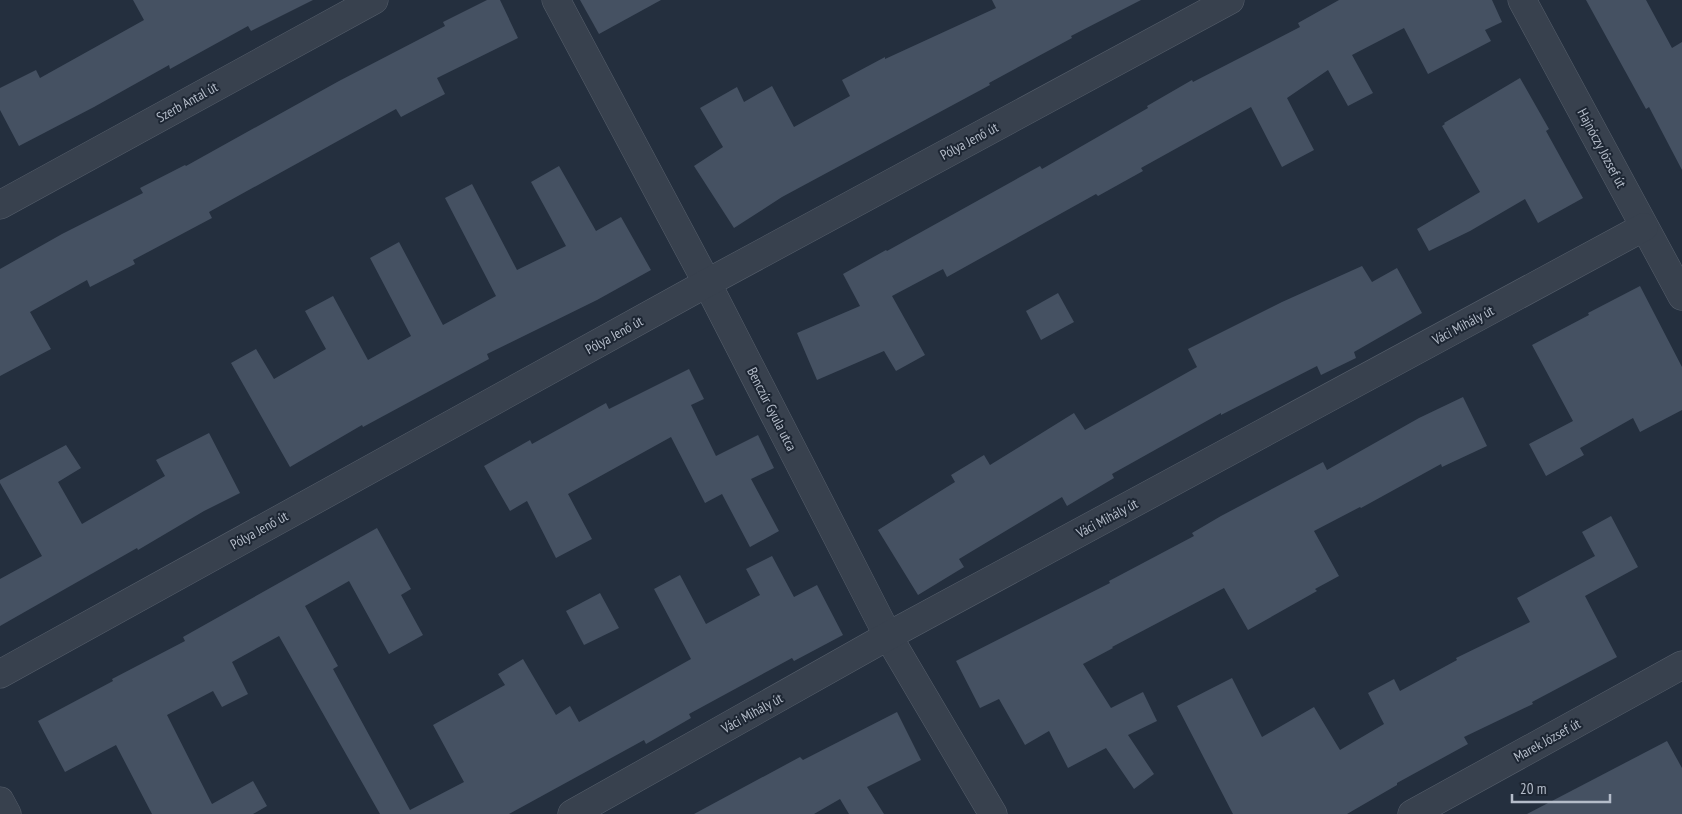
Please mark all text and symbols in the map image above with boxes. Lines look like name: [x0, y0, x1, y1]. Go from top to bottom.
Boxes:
street label: Szerb Antal út: [153, 78, 221, 126]
street label: Hajnóczy József út: [1574, 105, 1630, 191]
street label: Pólya Jenő út: [937, 118, 1001, 164]
street label: Váci Mihály út: [1428, 301, 1497, 349]
street label: Pólya Jenő út: [582, 312, 646, 358]
street label: Benczúr Gyula utca: [743, 364, 801, 454]
street label: Váci Mihály út: [1072, 494, 1141, 542]
street label: Pólya Jenő út: [227, 507, 291, 553]
street label: Váci Mihály út: [717, 689, 786, 738]
street label: Marek József út: [1510, 714, 1584, 766]
scale bar: [1512, 772, 1610, 804]
text: 20 m: [1520, 779, 1546, 798]

